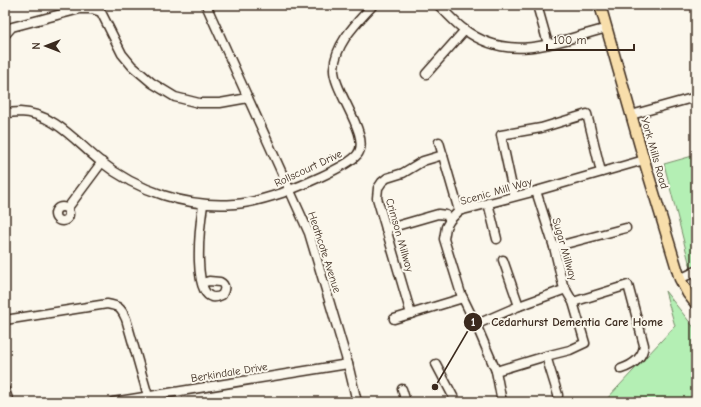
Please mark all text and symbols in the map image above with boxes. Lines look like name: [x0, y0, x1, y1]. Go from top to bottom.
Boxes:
north arrow: [26, 26, 66, 66]
scale bar: [547, 26, 634, 52]
text: 100 m: [553, 33, 586, 47]
text: N: [30, 42, 43, 50]
street label: York Mills Road: [638, 116, 671, 190]
street label: Rollscourt Drive: [272, 147, 345, 190]
street label: Scenic Mill Way: [459, 175, 534, 208]
street label: Crimson Millway: [383, 197, 416, 274]
street label: Heathcote Avenue: [305, 210, 344, 295]
street label: Sugar Millway: [549, 216, 580, 282]
callout: Cedarhurst Dementia Care Home: [463, 310, 671, 334]
text: 1: [471, 315, 476, 329]
text: Cedarhurst Dementia Care Home: [491, 315, 663, 329]
street label: Berkindale Drive: [190, 360, 269, 385]

